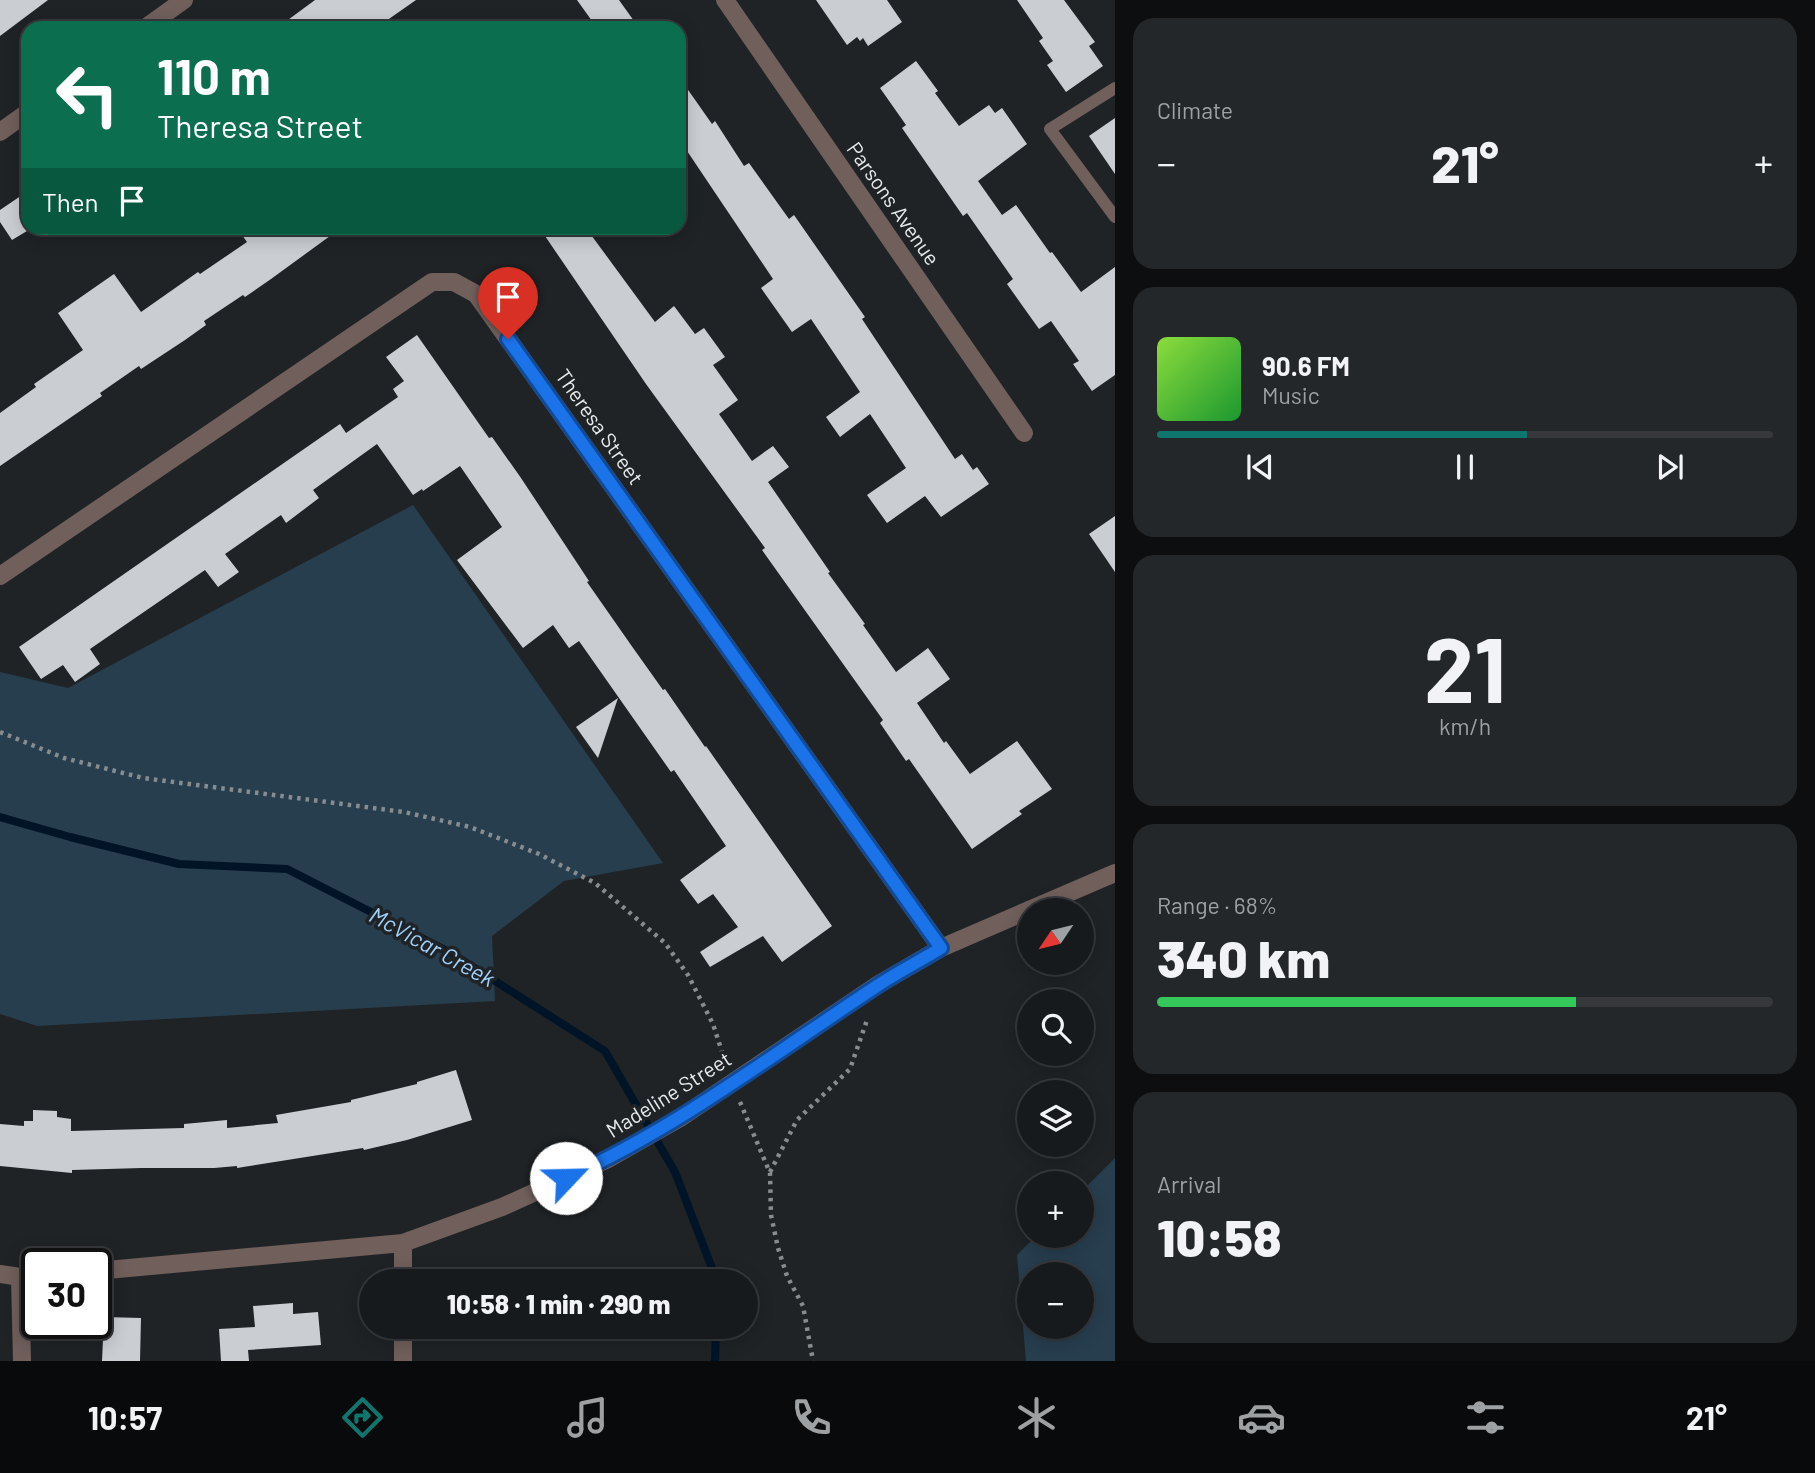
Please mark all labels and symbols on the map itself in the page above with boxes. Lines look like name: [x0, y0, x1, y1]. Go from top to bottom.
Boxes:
street label: Parsons Avenue: [843, 137, 946, 270]
pin: [478, 267, 538, 339]
street label: Theresa Street: [551, 364, 649, 489]
north arrow: [1017, 898, 1094, 975]
water label: McVicar Creek: [365, 900, 500, 992]
street label: Madeline Street: [601, 1045, 735, 1142]
position arrow: [529, 1141, 603, 1215]
speed limit sign: 30: [21, 1248, 112, 1339]

